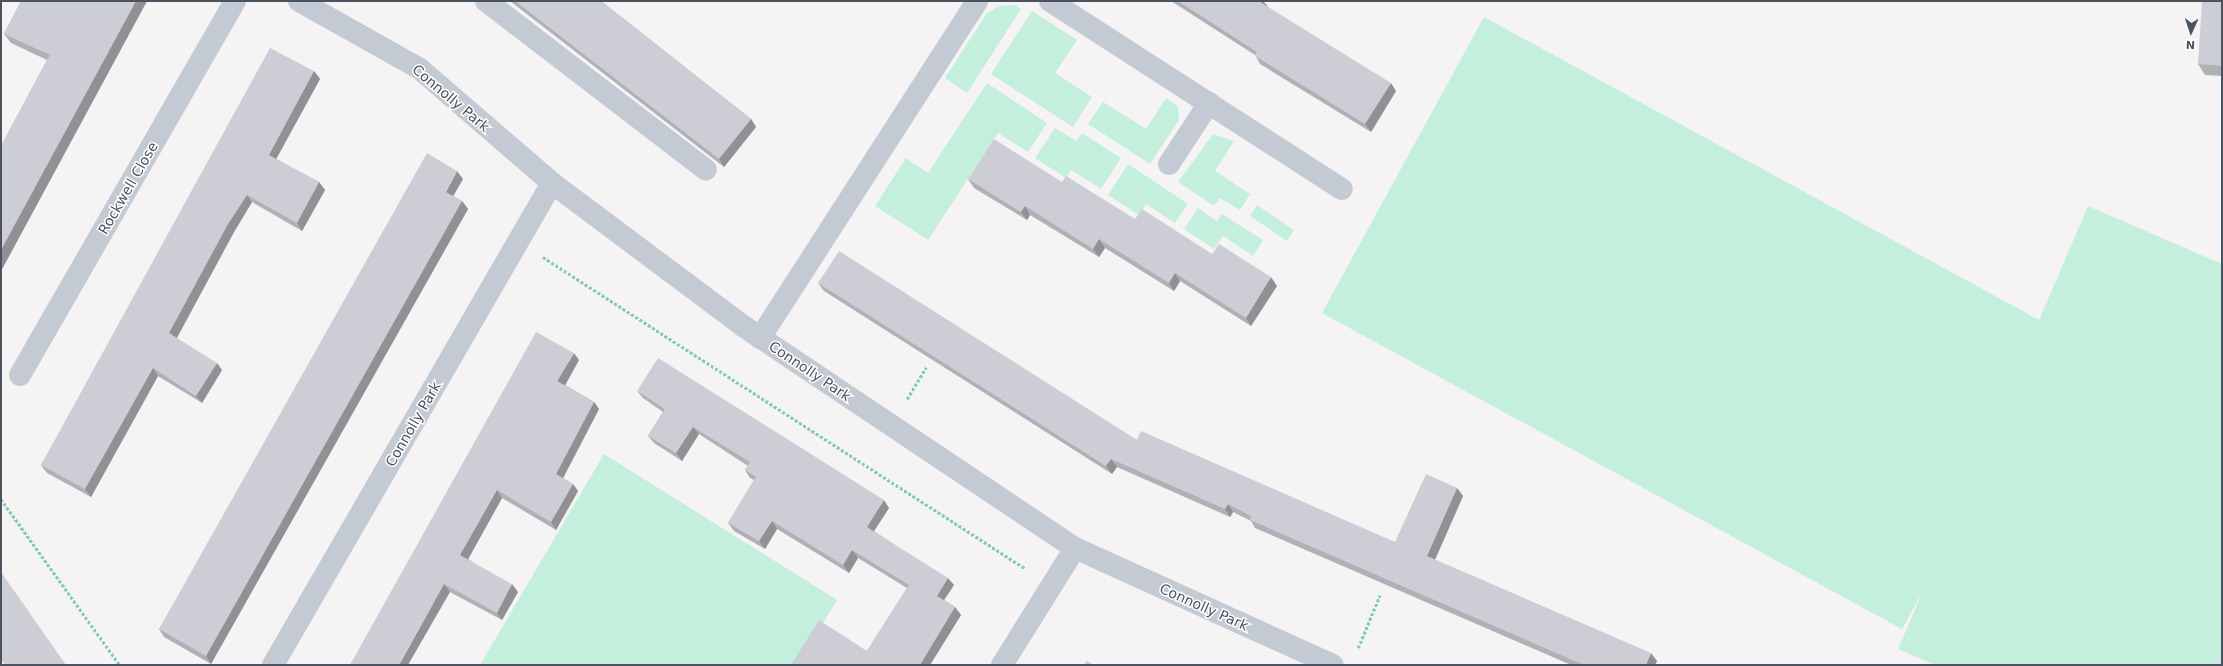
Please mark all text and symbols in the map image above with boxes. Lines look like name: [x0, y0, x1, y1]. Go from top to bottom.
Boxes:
north arrow: [2171, 12, 2211, 52]
text: N: [2185, 38, 2195, 51]
street label: Connolly Park: [409, 61, 493, 135]
street label: Rockwell Close: [95, 139, 161, 237]
street label: Connolly Park: [766, 337, 854, 405]
street label: Connolly Park: [382, 378, 444, 470]
street label: Connolly Park: [1157, 580, 1251, 634]

